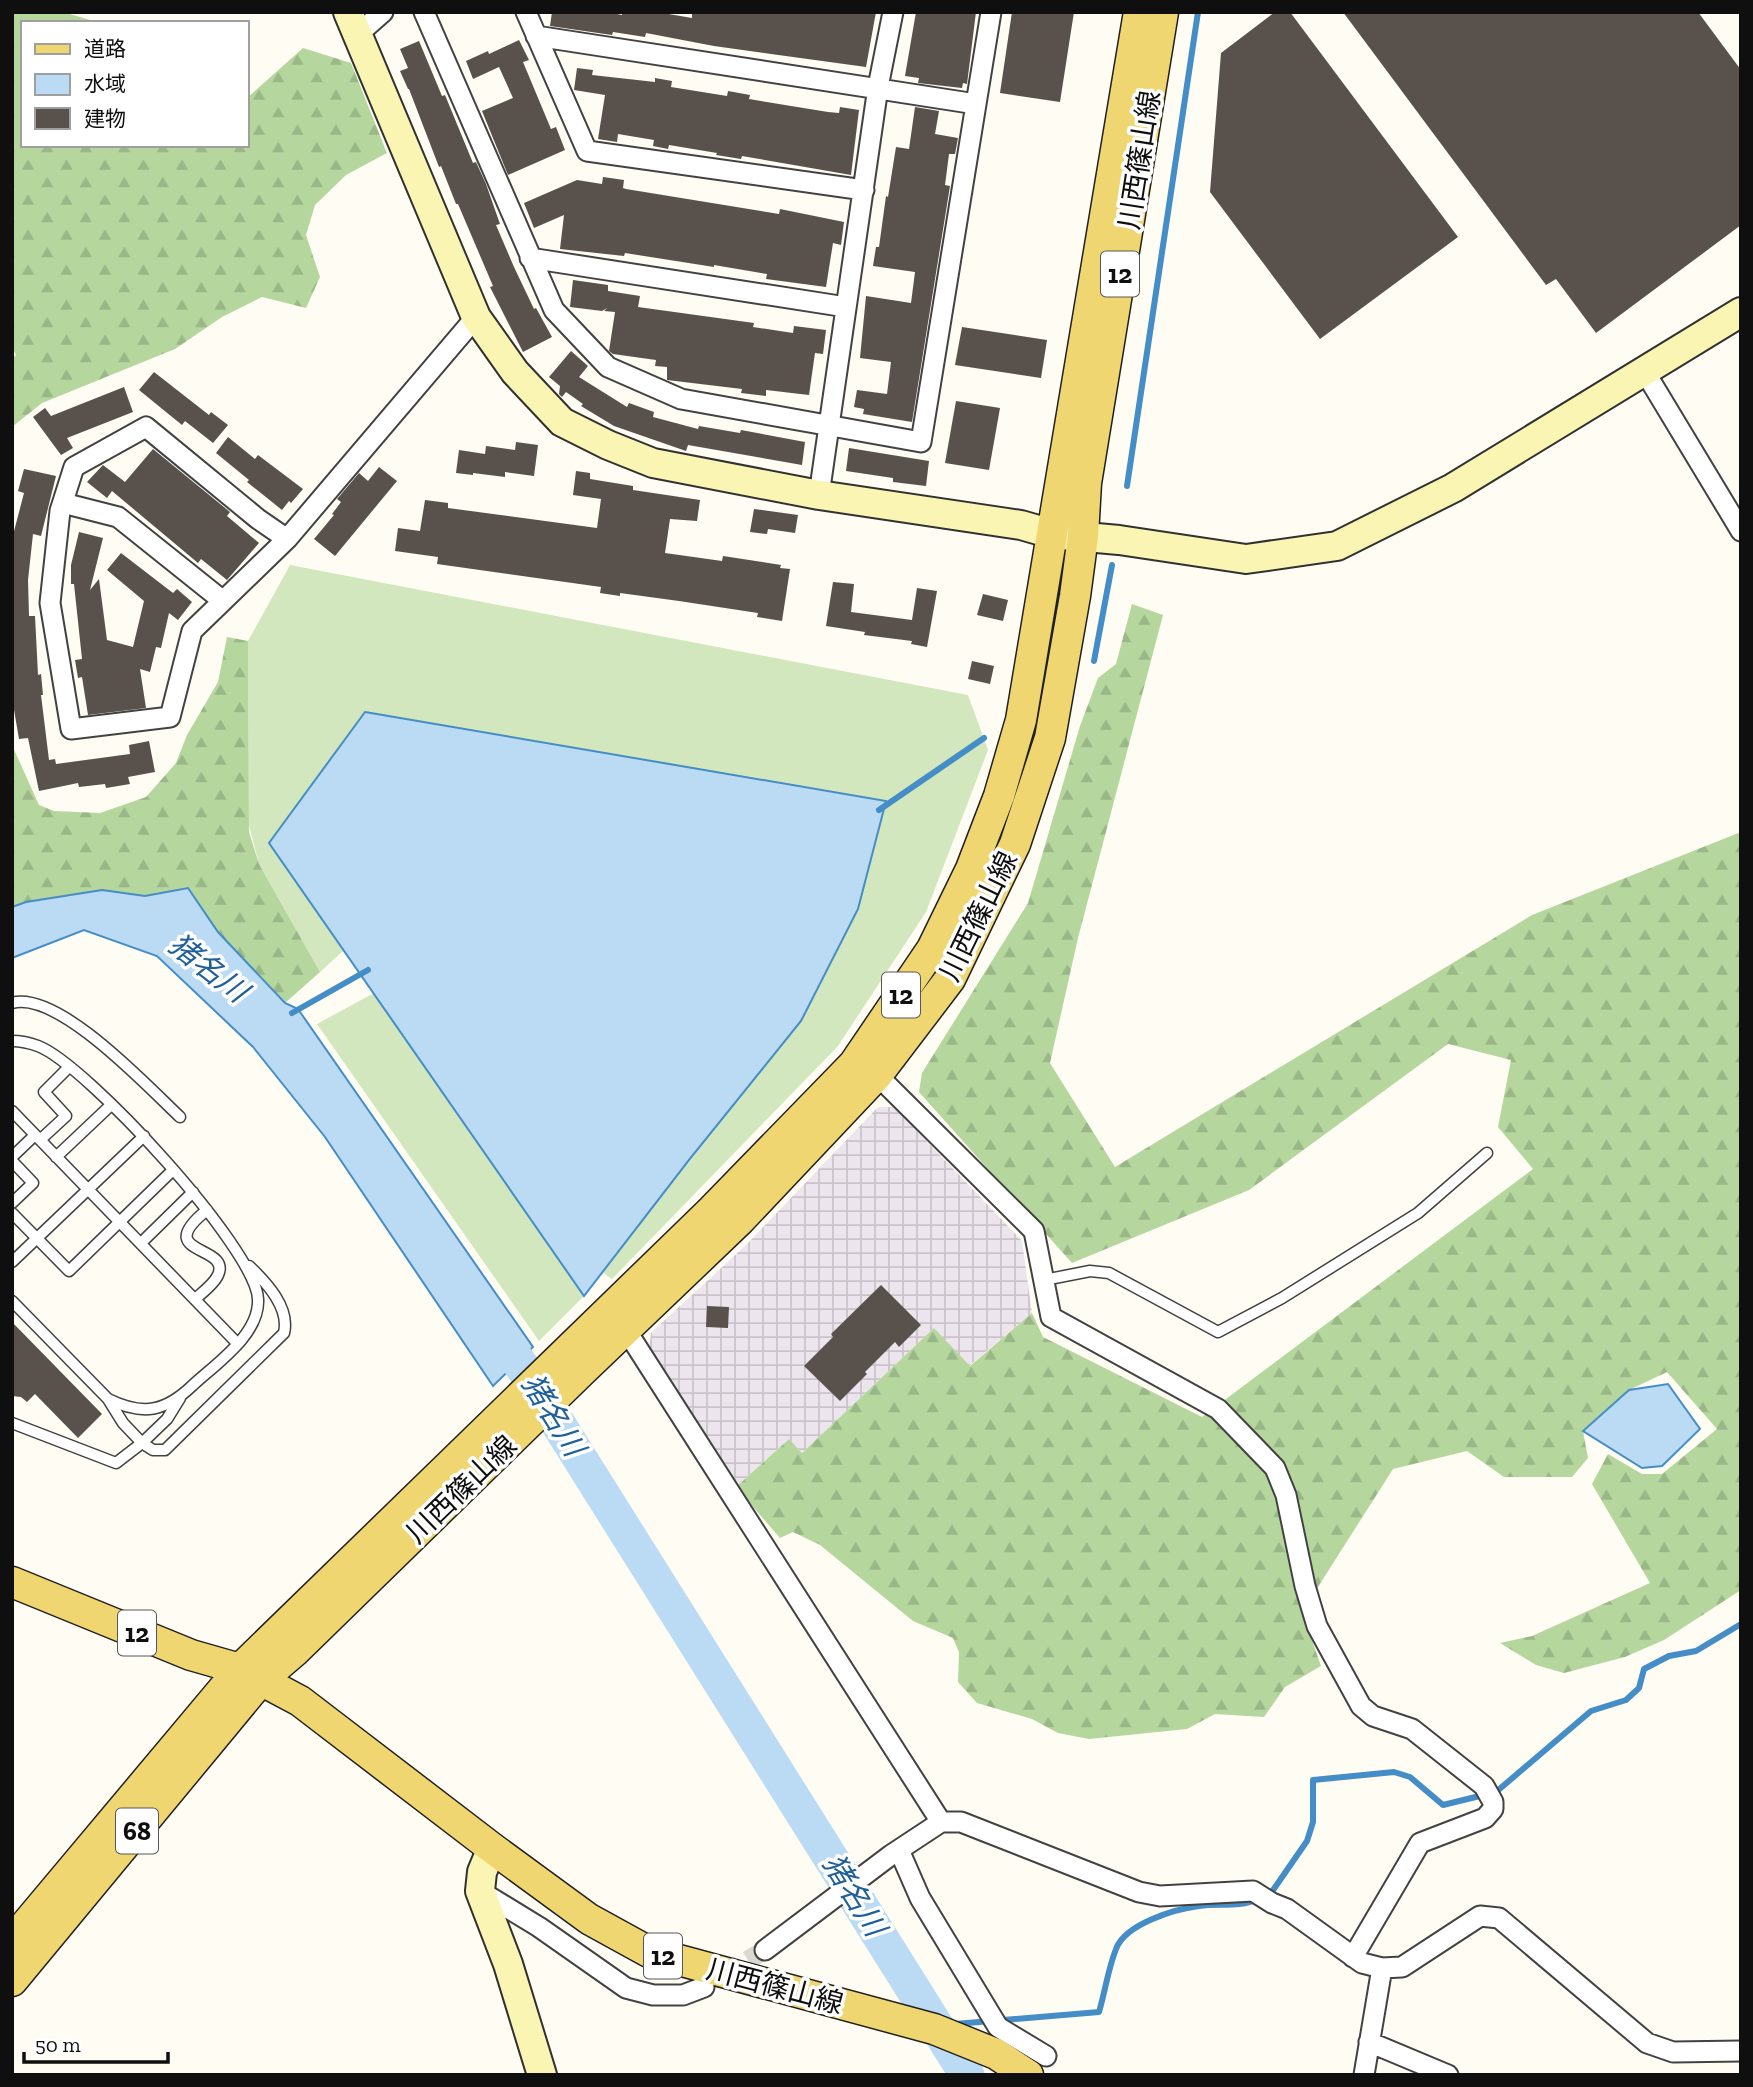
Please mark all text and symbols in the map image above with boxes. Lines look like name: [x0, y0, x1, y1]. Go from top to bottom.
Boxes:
legend: [21, 21, 248, 147]
text: 道路: [84, 36, 126, 61]
text: 水域: [84, 71, 126, 96]
street label: 川西篠山線: [1112, 88, 1167, 232]
text: 建物: [84, 106, 126, 131]
road number: 12: [1101, 252, 1139, 296]
street label: 川西篠山線: [933, 846, 1024, 986]
water label: 猪名川: [161, 926, 257, 1012]
road number: 12: [882, 972, 920, 1018]
water label: 猪名川: [514, 1367, 594, 1465]
street label: 川西篠山線: [400, 1429, 523, 1550]
road number: 12: [118, 1610, 156, 1656]
road number: 68: [116, 1808, 158, 1854]
water label: 猪名川: [815, 1847, 895, 1945]
road number: 12: [644, 1934, 682, 1979]
street label: 川西篠山線: [703, 1952, 847, 2021]
scale bar: [24, 2021, 168, 2064]
text: 50 m: [35, 2032, 81, 2057]

